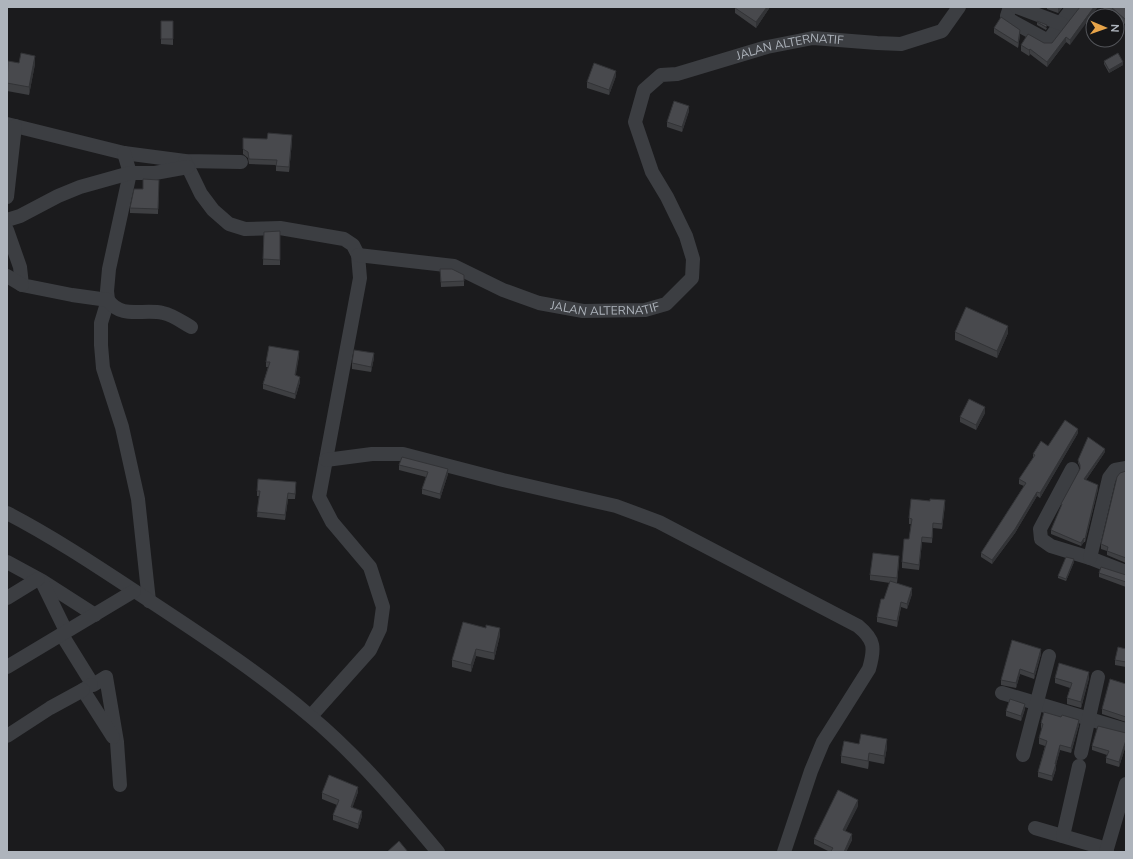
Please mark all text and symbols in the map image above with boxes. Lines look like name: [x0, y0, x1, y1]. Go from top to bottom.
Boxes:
north arrow: [1085, 8, 1125, 48]
text: N: [1107, 24, 1122, 33]
street label: JALAN ALTERNATIF: [733, 30, 845, 64]
street label: JALAN ALTERNATIF: [548, 297, 662, 320]

